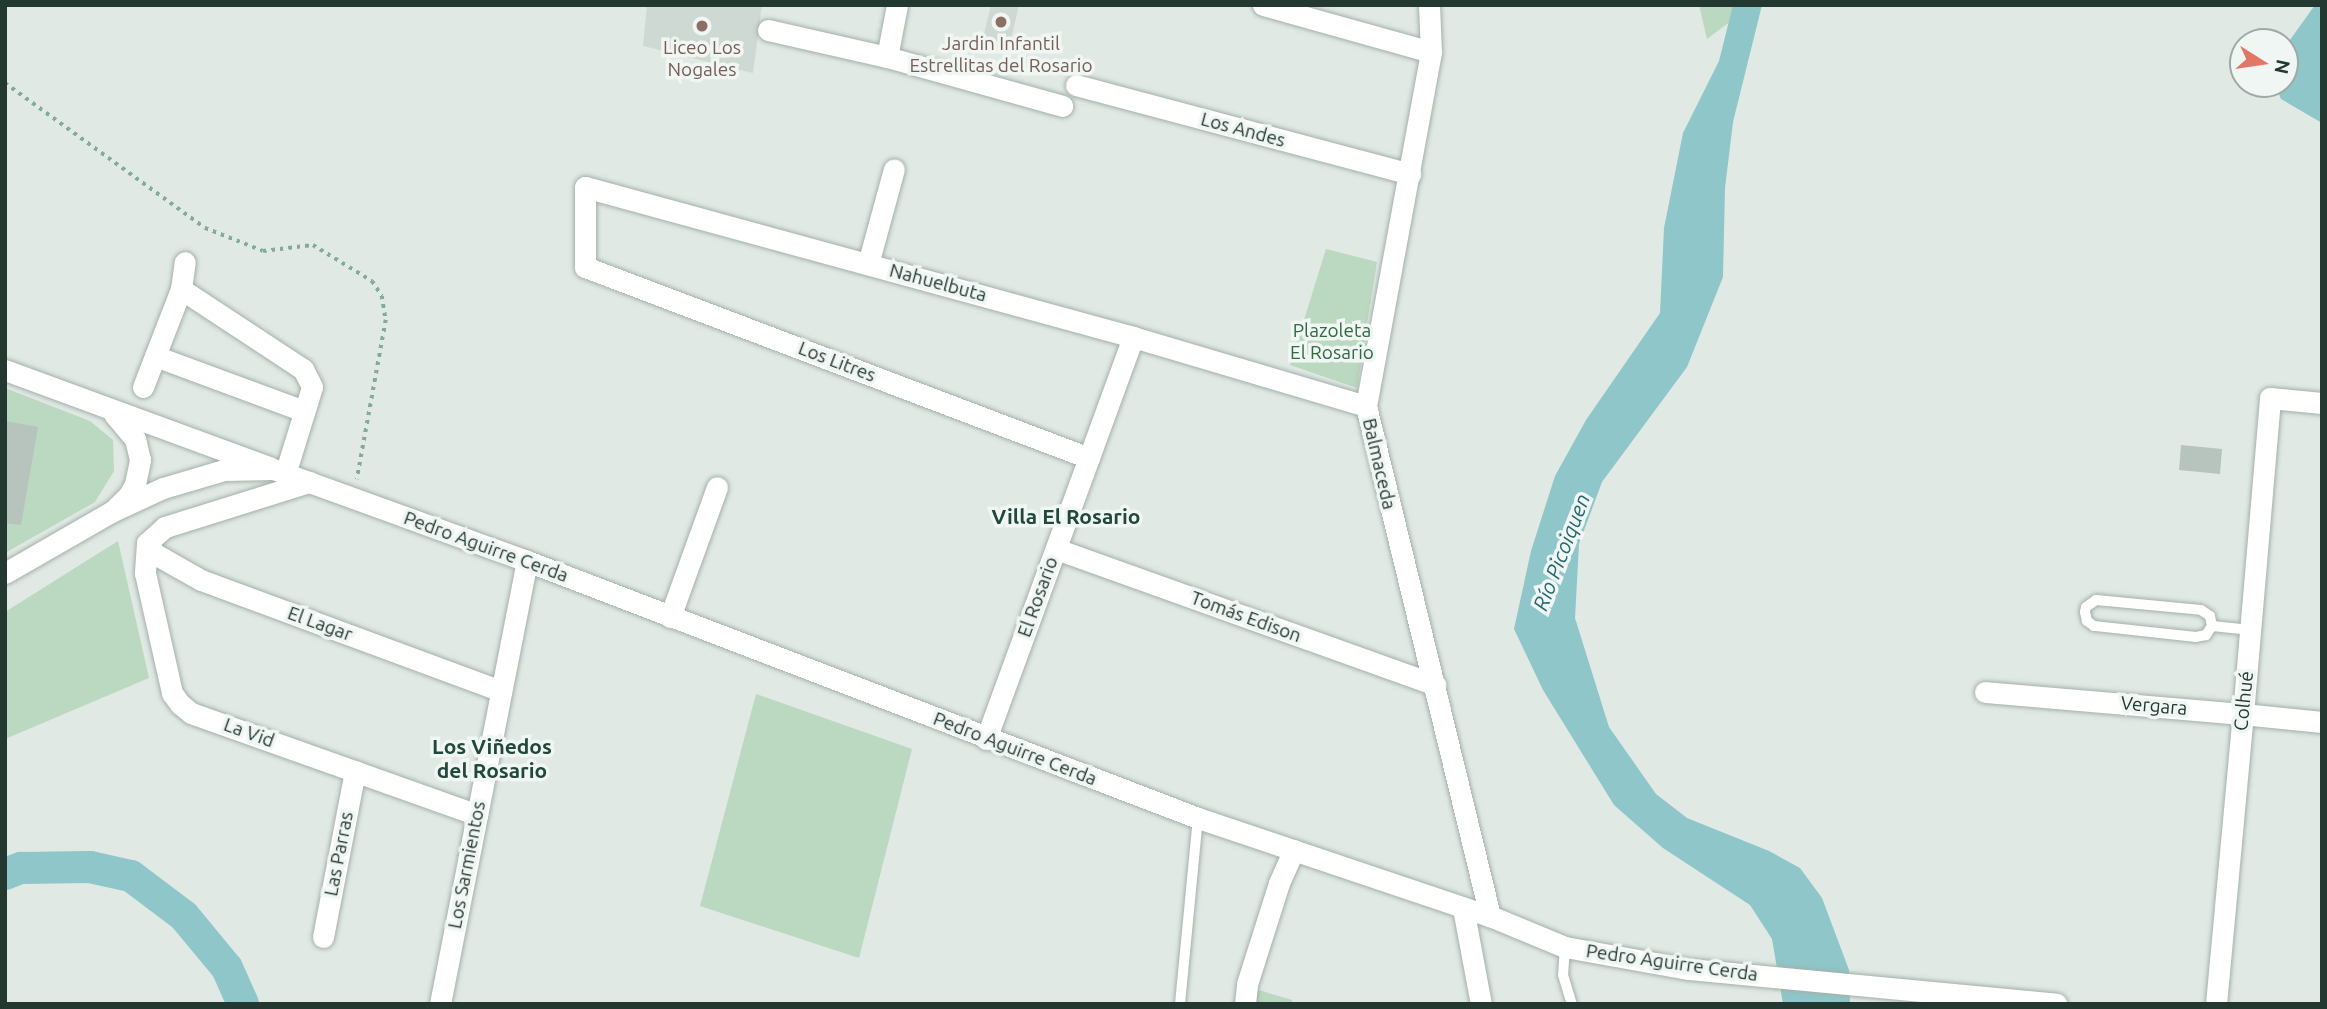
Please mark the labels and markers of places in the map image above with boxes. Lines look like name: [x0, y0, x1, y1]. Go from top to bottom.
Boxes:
marker: Jardin Infantil Estrellitas del Rosario: [993, 14, 1009, 30]
marker: Liceo Los Nogales: [694, 18, 710, 34]
place label: Jardin Infantil Estrellitas del Rosario: [909, 33, 1093, 77]
place label: Liceo Los Nogales: [663, 37, 741, 81]

